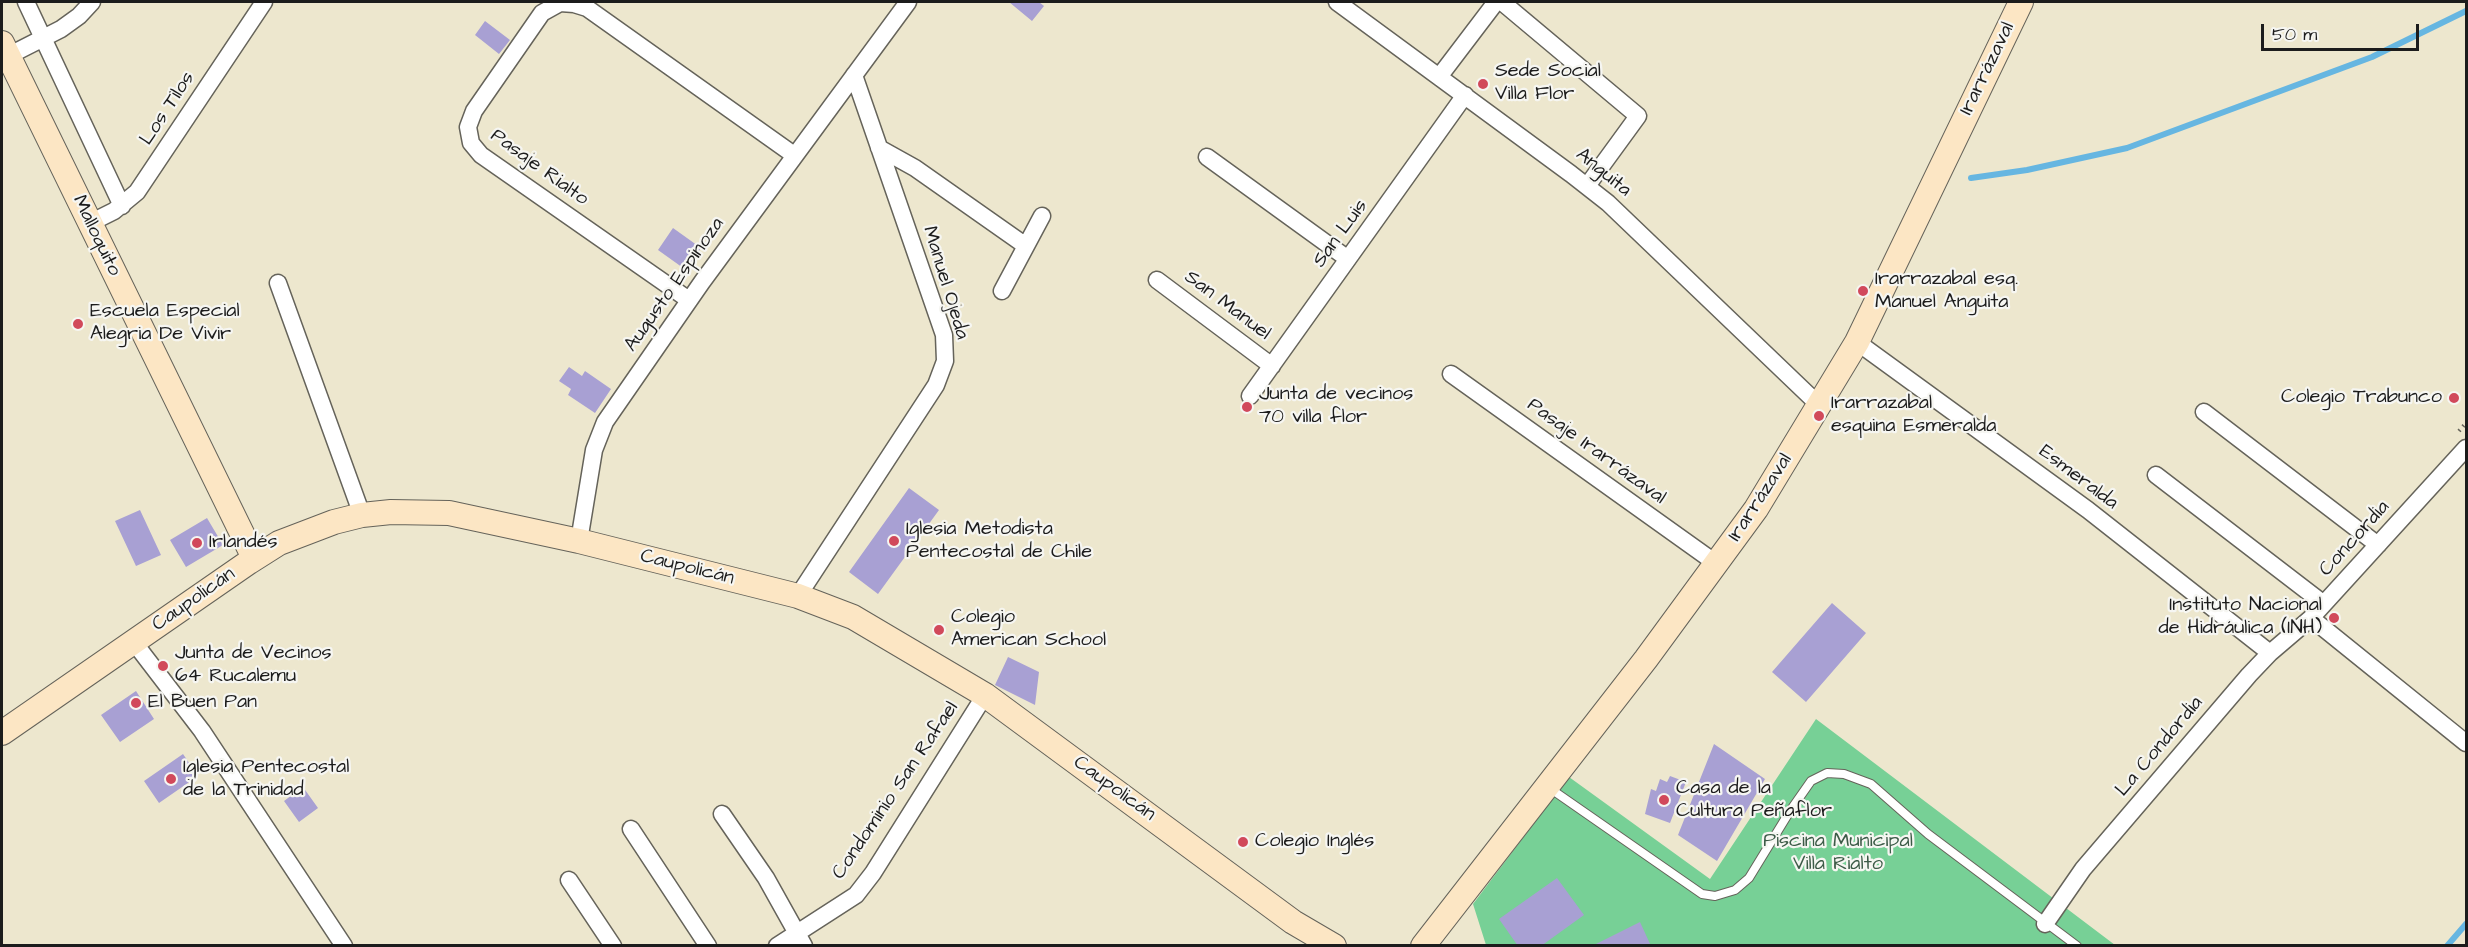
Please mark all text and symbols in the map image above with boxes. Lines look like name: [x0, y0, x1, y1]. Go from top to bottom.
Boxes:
scale bar: [2264, 12, 2422, 50]
street label: Irarrázaval: [1955, 19, 2021, 119]
text: 50 m: [2272, 22, 2317, 47]
place label: Sede Social Villa Flor: [1495, 60, 1601, 107]
street label: Los Tilos: [135, 68, 201, 150]
marker: Sede Social Villa Flor: [1476, 77, 1490, 91]
street label: Pasaje Rialto: [485, 124, 593, 212]
street label: Anguita: [1570, 143, 1636, 203]
street label: Malloquito: [66, 192, 126, 280]
street label: San Luis: [1308, 195, 1374, 273]
street label: Augusto Espinoza: [620, 213, 730, 357]
street label: Manuel Ojeda: [916, 224, 974, 342]
street label: San Manuel: [1179, 266, 1275, 346]
place label: Irarrazabal esq. Manuel Anguita: [1875, 268, 2018, 315]
marker: Irarrazabal esq. Manuel Anguita: [1856, 284, 1870, 298]
place label: Escuela Especial Alegria De Vivir: [90, 300, 240, 347]
marker: Escuela Especial Alegria De Vivir: [71, 317, 85, 331]
place label: Junta de vecinos 70 villa flor: [1259, 383, 1413, 430]
place label: Colegio Trabunco: [2281, 386, 2442, 410]
marker: Colegio Trabunco: [2447, 391, 2461, 405]
place label: Irarrazabal esquina Esmeralda: [1831, 392, 1997, 439]
street label: Pasaje Irarrázaval: [1522, 394, 1670, 510]
marker: Junta de vecinos 70 villa flor: [1240, 400, 1254, 414]
marker: Irarrazabal esquina Esmeralda: [1812, 409, 1826, 423]
street label: Esmeralda: [2034, 440, 2122, 516]
street label: Irarrázaval: [1724, 449, 1798, 547]
street label: Concordia: [2315, 496, 2395, 582]
place label: Iglesia Metodista Pentecostal de Chile: [906, 518, 1092, 565]
place label: Irlandés: [209, 531, 277, 555]
marker: Iglesia Metodista Pentecostal de Chile: [887, 534, 901, 548]
marker: Irlandés: [190, 536, 204, 550]
street label: Caupolicán: [638, 545, 736, 591]
street label: Caupolicán: [148, 563, 240, 637]
place label: Instituto Nacional de Hidráulica (INH): [2158, 594, 2322, 641]
place label: Colegio American School: [951, 606, 1106, 653]
marker: Instituto Nacional de Hidráulica (INH): [2327, 611, 2341, 625]
marker: Colegio American School: [932, 623, 946, 637]
place label: Junta de Vecinos 64 Rucalemu: [175, 642, 331, 689]
marker: Junta de Vecinos 64 Rucalemu: [156, 659, 170, 673]
place label: El Buen Pan: [148, 691, 257, 715]
street label: La Condordia: [2111, 692, 2209, 802]
marker: El Buen Pan: [129, 696, 143, 710]
street label: Condominio San Rafael: [828, 698, 964, 884]
street label: Caupolicán: [1068, 751, 1160, 827]
place label: Iglesia Pentecostal de la Trinidad: [183, 756, 349, 803]
marker: Iglesia Pentecostal de la Trinidad: [164, 772, 178, 786]
place label: Casa de la Cultura Peñaflor: [1676, 777, 1832, 824]
marker: Casa de la Cultura Peñaflor: [1657, 793, 1671, 807]
place label: Colegio Inglés: [1255, 830, 1374, 854]
park label: Piscina Municipal Villa Rialto: [1763, 830, 1913, 877]
marker: Colegio Inglés: [1236, 835, 1250, 849]

